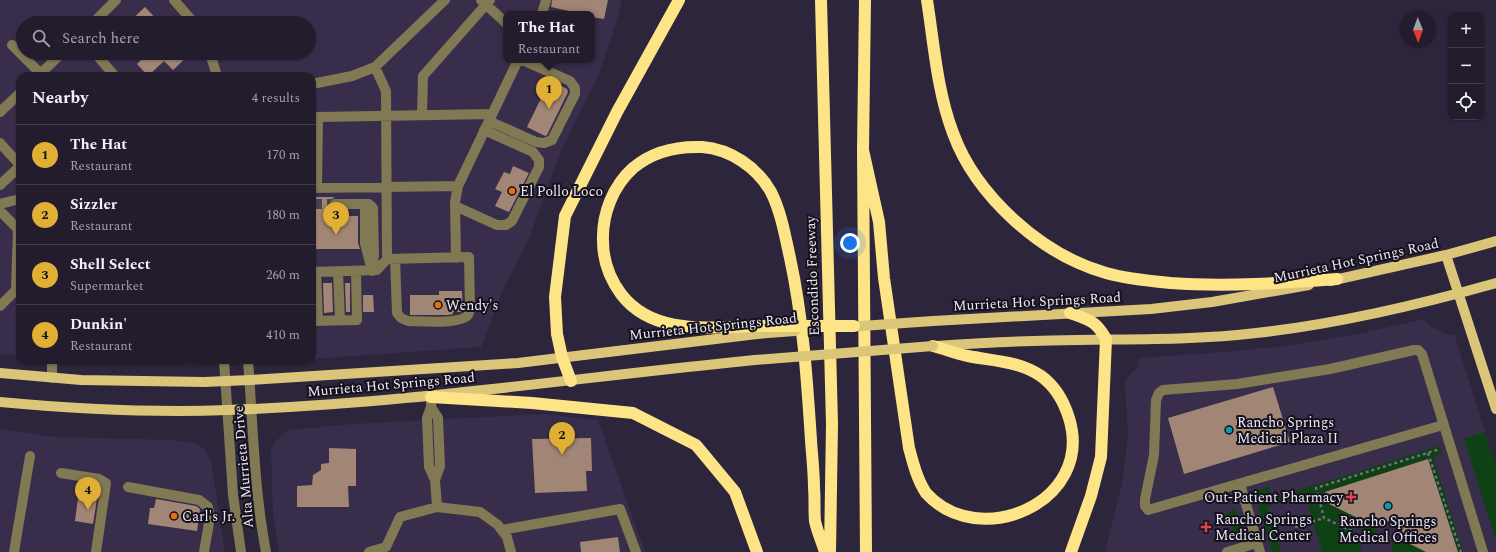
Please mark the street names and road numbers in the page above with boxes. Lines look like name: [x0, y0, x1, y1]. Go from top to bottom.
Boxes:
street label: Escondido Freeway: [800, 214, 825, 336]
street label: Murrieta Hot Springs Road: [1272, 233, 1441, 288]
street label: Murrieta Hot Springs Road: [952, 287, 1122, 316]
street label: Murrieta Hot Springs Road: [628, 307, 798, 346]
street label: Murrieta Hot Springs Road: [306, 367, 476, 402]
street label: Alta Murrieta Drive: [228, 405, 259, 529]

